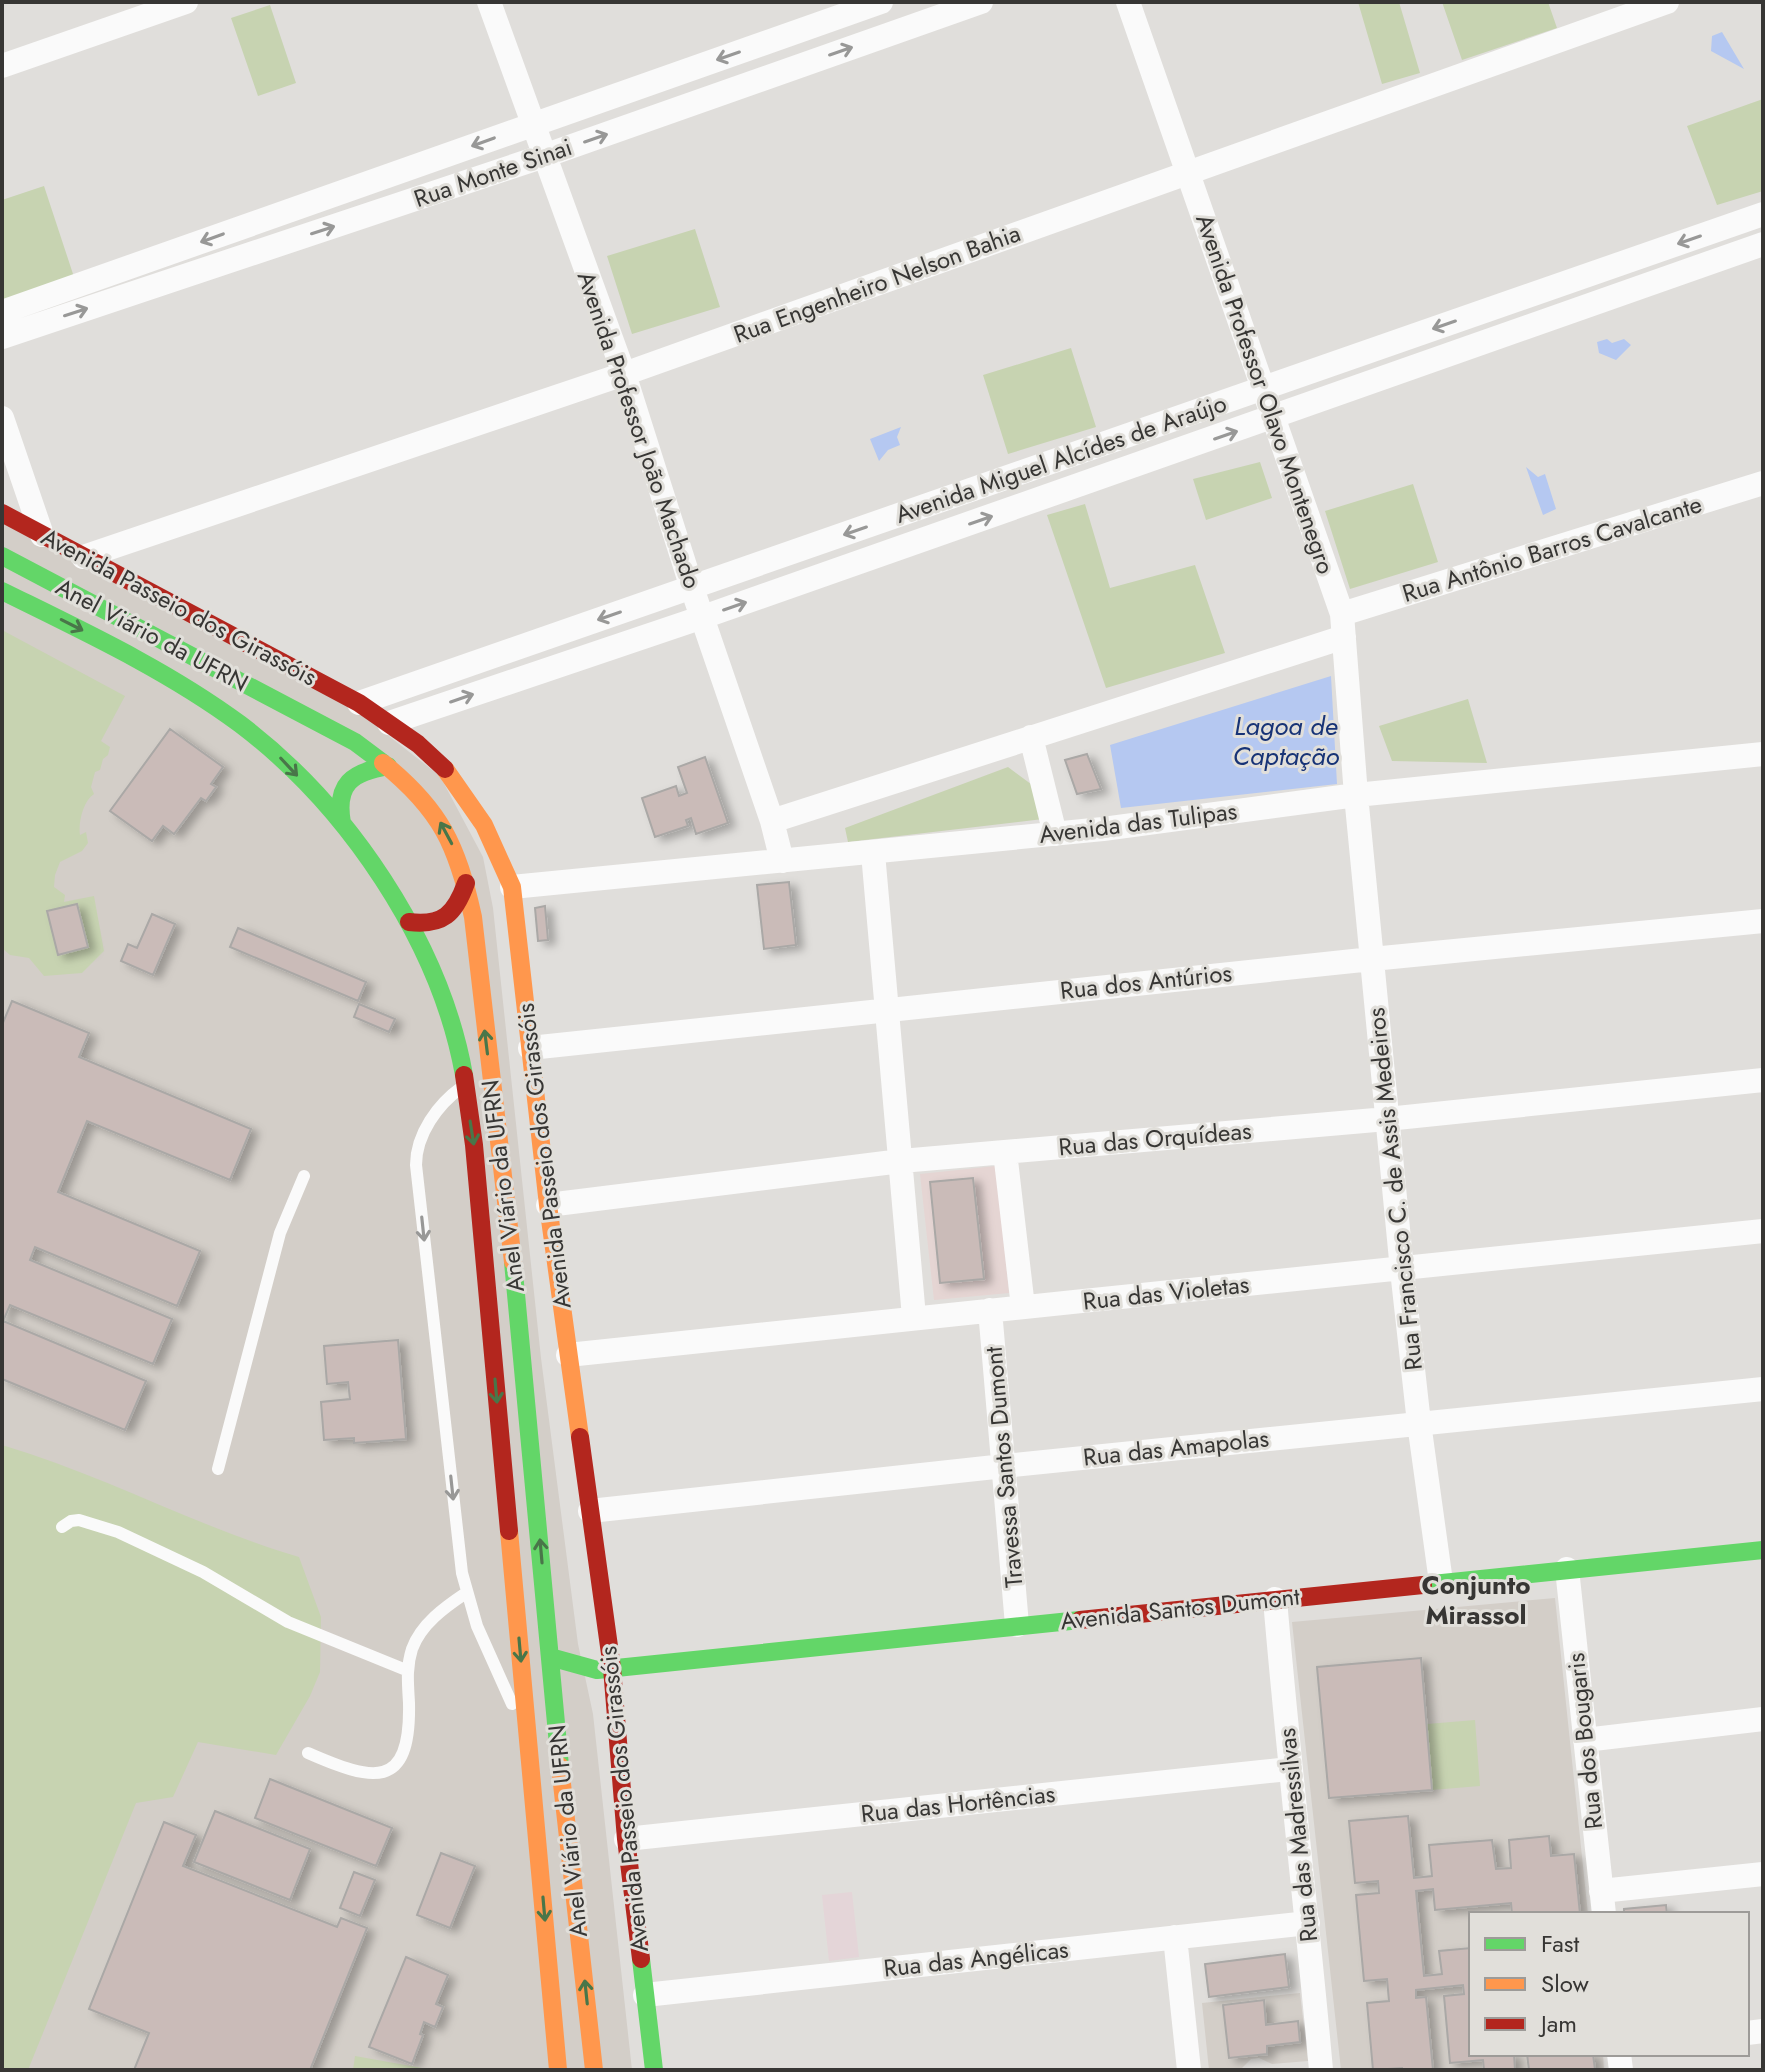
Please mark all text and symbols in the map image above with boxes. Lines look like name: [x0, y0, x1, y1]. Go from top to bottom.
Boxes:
one-way arrow: [828, 43, 853, 58]
one-way arrow: [716, 49, 741, 64]
street label: Rua Monte Sinai: [409, 129, 577, 216]
one-way arrow: [583, 130, 607, 144]
one-way arrow: [471, 135, 496, 150]
street label: Avenida Professor Olavo Montenegro: [1187, 209, 1344, 578]
street label: Rua Engenheiro Nelson Bahia: [728, 215, 1025, 352]
one-way arrow: [310, 221, 335, 236]
one-way arrow: [200, 232, 224, 246]
one-way arrow: [1678, 234, 1702, 248]
street label: Avenida Professor João Machado: [569, 267, 710, 593]
one-way arrow: [63, 304, 88, 318]
one-way arrow: [1432, 319, 1457, 334]
street label: Avenida Miguel Alcídes de Araújo: [891, 385, 1231, 532]
one-way arrow: [1213, 426, 1238, 441]
street label: Rua Antônio Barros Cavalcante: [1398, 486, 1706, 611]
one-way arrow: [968, 512, 992, 526]
street label: Avenida Passeio dos Girassóis: [35, 519, 323, 694]
one-way arrow: [842, 524, 867, 539]
street label: Anel Viário da UFRN: [50, 569, 255, 700]
one-way arrow: [722, 597, 747, 612]
one-way arrow: [597, 610, 622, 625]
one-way arrow: [60, 618, 84, 634]
one-way arrow: [450, 690, 475, 705]
water label: Lagoa de Captação: [1233, 707, 1340, 775]
one-way arrow: [279, 757, 298, 777]
street label: Avenida das Tulipas: [1037, 793, 1239, 852]
one-way arrow: [438, 821, 454, 845]
street label: Rua dos Antúrios: [1058, 955, 1234, 1008]
street label: Avenida Passeio dos Girassóis: [507, 1001, 580, 1311]
street label: Rua Francisco C. de Assis Medeiros: [1358, 1006, 1431, 1372]
one-way arrow: [478, 1030, 493, 1055]
street label: Anel Viário da UFRN: [472, 1078, 533, 1294]
street label: Rua das Orquídeas: [1057, 1113, 1253, 1164]
one-way arrow: [465, 1119, 480, 1145]
one-way arrow: [416, 1215, 431, 1242]
street label: Rua das Violetas: [1081, 1266, 1251, 1319]
street label: Travessa Santos Dumont: [976, 1345, 1031, 1589]
one-way arrow: [488, 1377, 503, 1404]
street label: Rua das Amapolas: [1081, 1420, 1271, 1475]
one-way arrow: [445, 1474, 460, 1500]
one-way arrow: [533, 1538, 548, 1565]
district label: Conjunto Mirassol: [1421, 1566, 1531, 1634]
street label: Avenida Santos Dumont: [1058, 1578, 1302, 1638]
one-way arrow: [513, 1636, 528, 1663]
street label: Avenida Passeio dos Girassóis: [590, 1644, 657, 1954]
street label: Rua dos Bougaris: [1558, 1651, 1611, 1831]
street label: Anel Viário da UFRN: [539, 1723, 596, 1939]
street label: Rua das Madressilvas: [1269, 1726, 1326, 1944]
street label: Rua das Hortências: [859, 1776, 1057, 1831]
one-way arrow: [537, 1895, 552, 1922]
legend: [1469, 1912, 1749, 2056]
text: Fast: [1541, 1926, 1579, 1961]
street label: Rua das Angélicas: [882, 1931, 1070, 1986]
text: Slow: [1541, 1966, 1589, 2001]
one-way arrow: [578, 1979, 593, 2006]
text: Jam: [1538, 2006, 1577, 2041]

